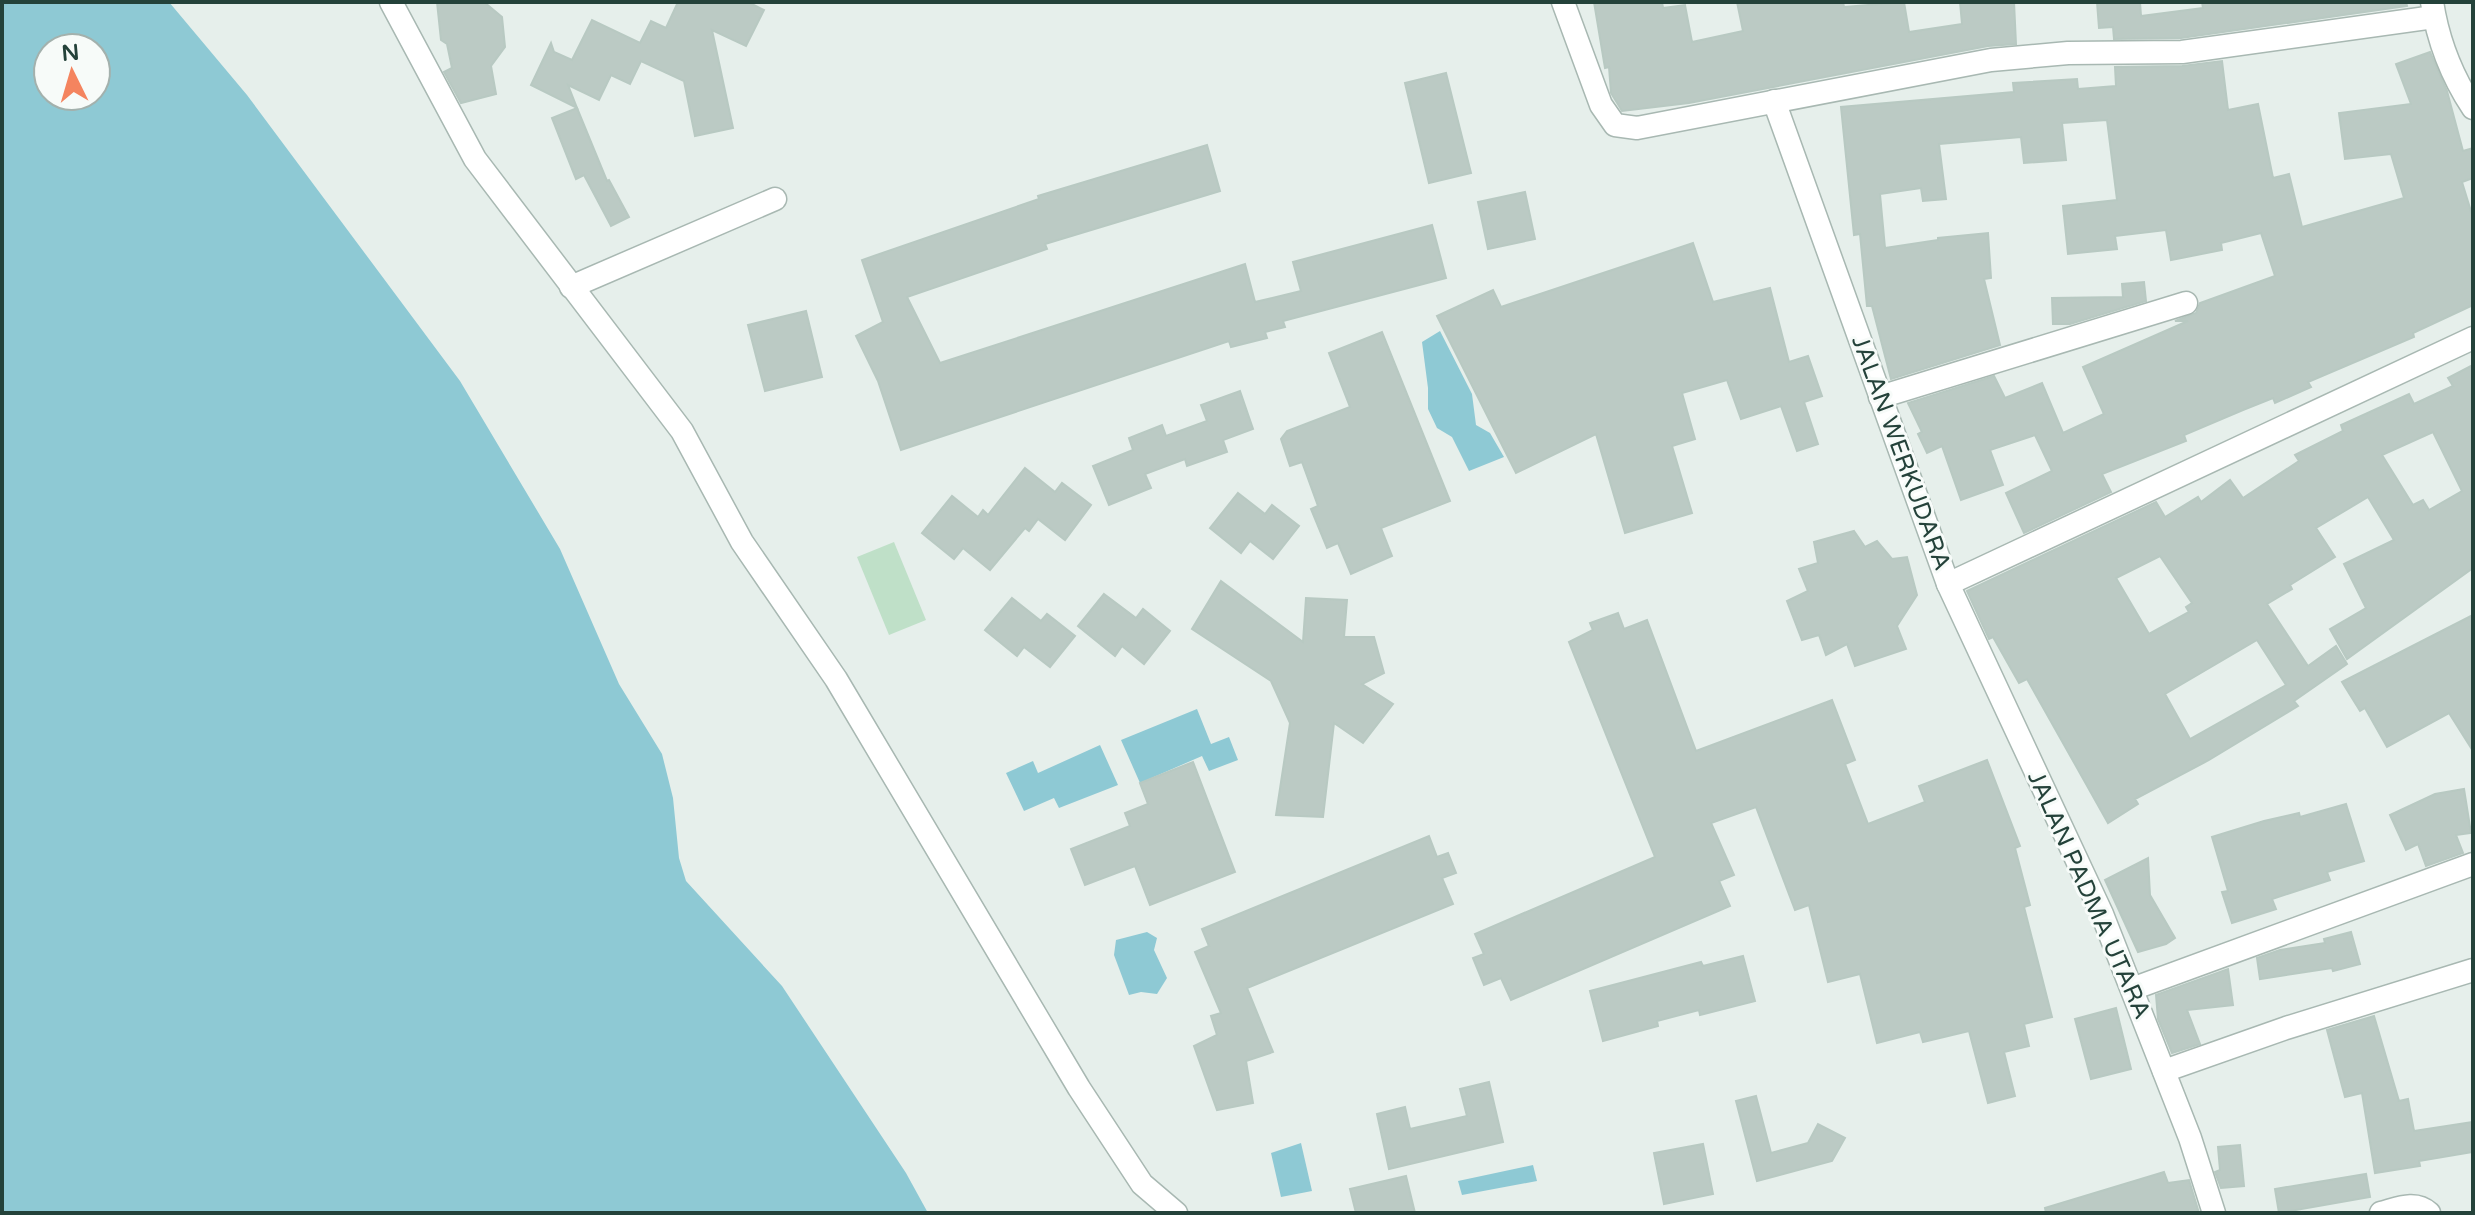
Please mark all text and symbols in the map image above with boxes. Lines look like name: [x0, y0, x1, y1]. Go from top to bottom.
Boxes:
north arrow: [32, 32, 112, 112]
text: N: [60, 39, 80, 67]
street label: JALAN WERKUDARA: [1845, 332, 1957, 574]
street label: JALAN PADMA UTARA: [2021, 767, 2157, 1023]

